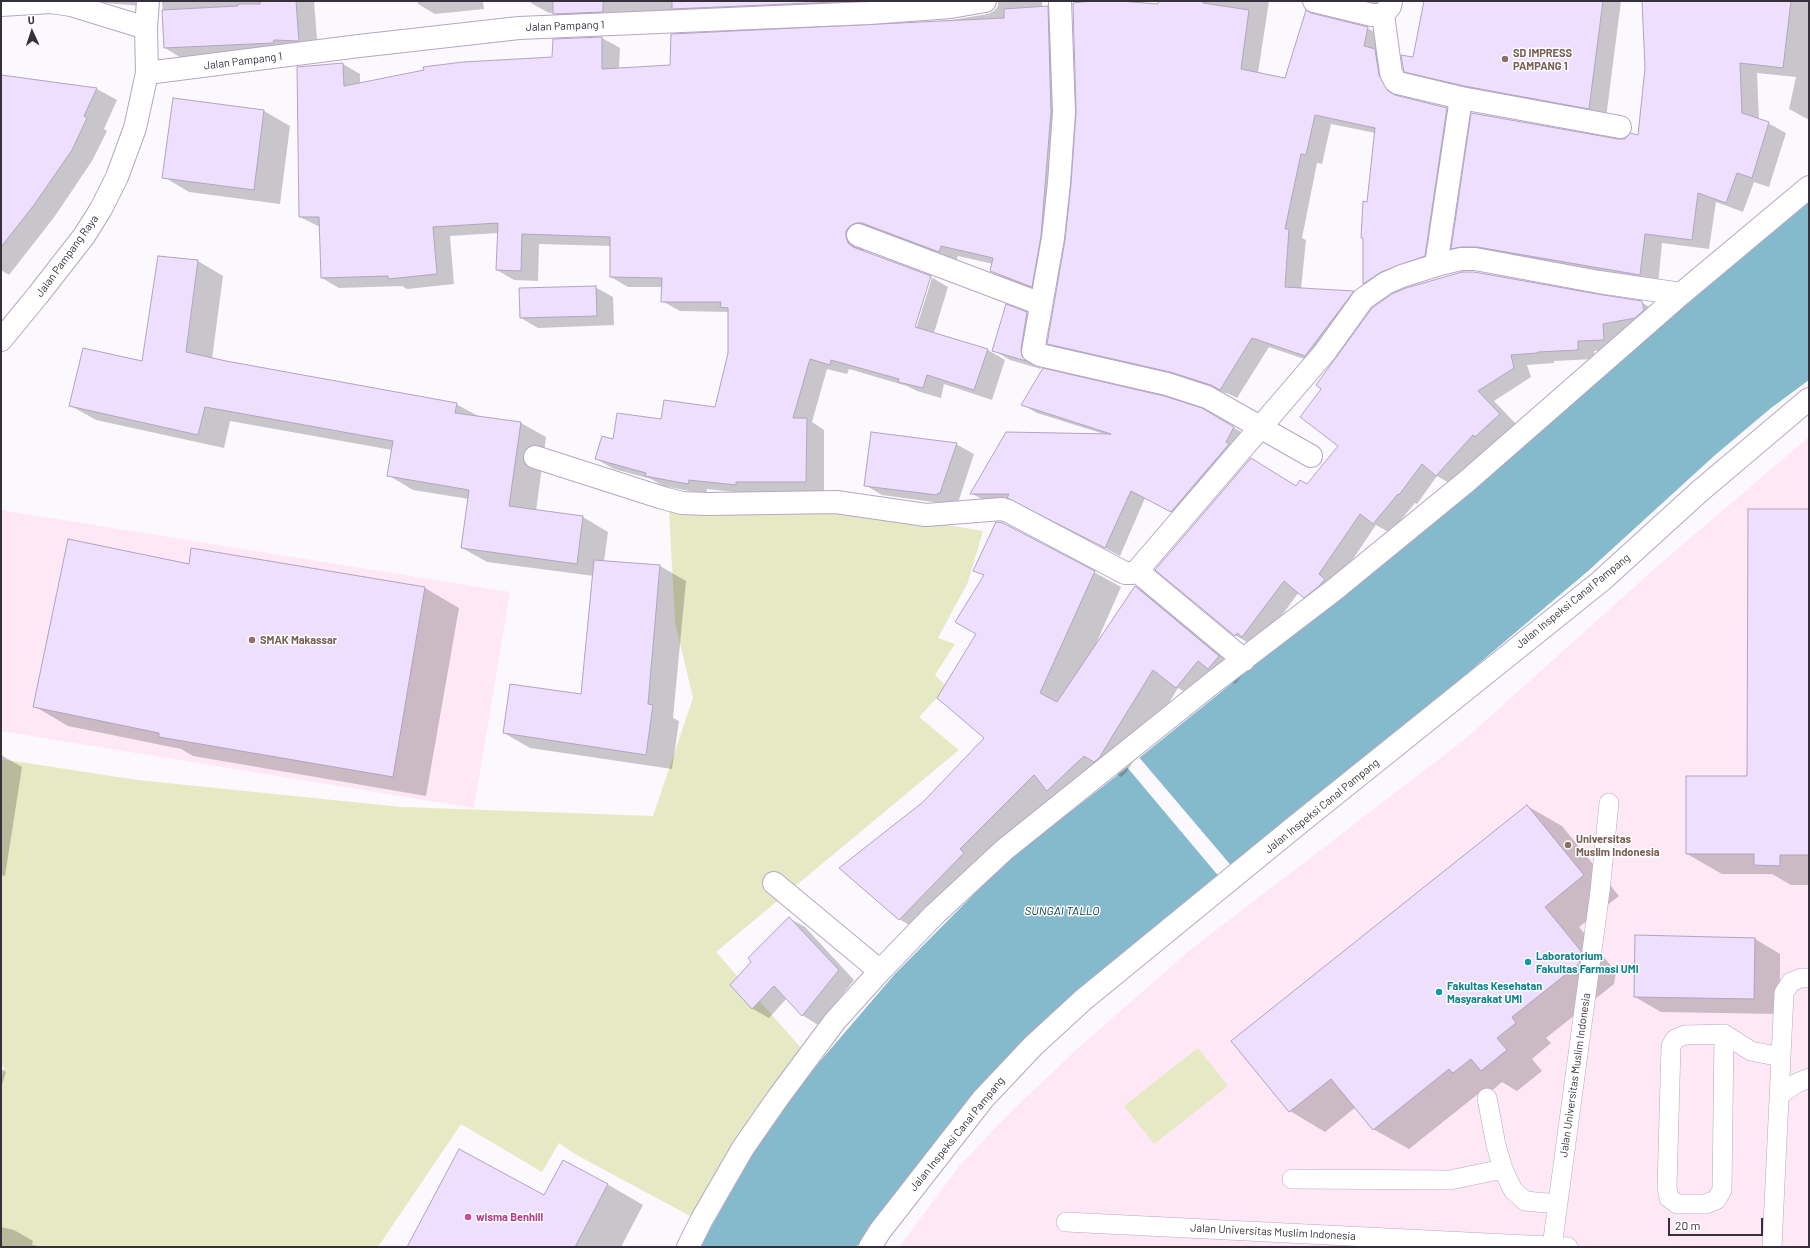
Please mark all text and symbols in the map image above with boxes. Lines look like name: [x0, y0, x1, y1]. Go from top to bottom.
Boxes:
north arrow: [12, 12, 52, 52]
text: U: [28, 13, 35, 26]
street label: Jalan Pampang 1: [525, 18, 605, 34]
place label: SD IMPRESS PAMPANG 1: [1513, 46, 1572, 72]
street label: Jalan Pampang 1: [203, 50, 283, 72]
marker: SD IMPRESS PAMPANG 1: [1500, 54, 1510, 64]
street label: Jalan Pampang Raya: [33, 212, 101, 300]
street label: Jalan Inspeksi Canal Pampang: [1513, 551, 1633, 651]
place label: SMAK Makassar: [260, 633, 337, 647]
marker: SMAK Makassar: [247, 635, 257, 645]
street label: Jalan Inspeksi Canal Pampang: [1262, 756, 1382, 856]
place label: Universitas Muslim Indonesia: [1576, 832, 1660, 858]
marker: Universitas Muslim Indonesia: [1563, 840, 1573, 850]
water label: SUNGAI TALLO: [1024, 904, 1100, 918]
place label: Laboratorium Fakultas Farmasi UMI: [1536, 949, 1639, 975]
marker: Laboratorium Fakultas Farmasi UMI: [1523, 957, 1533, 967]
place label: Fakultas Kesehatan Masyarakat UMI: [1447, 979, 1542, 1005]
marker: Fakultas Kesehatan Masyarakat UMI: [1434, 987, 1444, 997]
street label: Jalan Universitas Muslim Indonesia: [1557, 992, 1593, 1158]
street label: Jalan Inspeksi Canal Pampang: [907, 1074, 1007, 1194]
place label: wisma Benhill: [476, 1210, 543, 1224]
scale bar: [1670, 1210, 1765, 1236]
marker: wisma Benhill: [463, 1212, 473, 1222]
text: 20 m: [1675, 1218, 1701, 1232]
street label: Jalan Universitas Muslim Indonesia: [1190, 1221, 1356, 1243]

